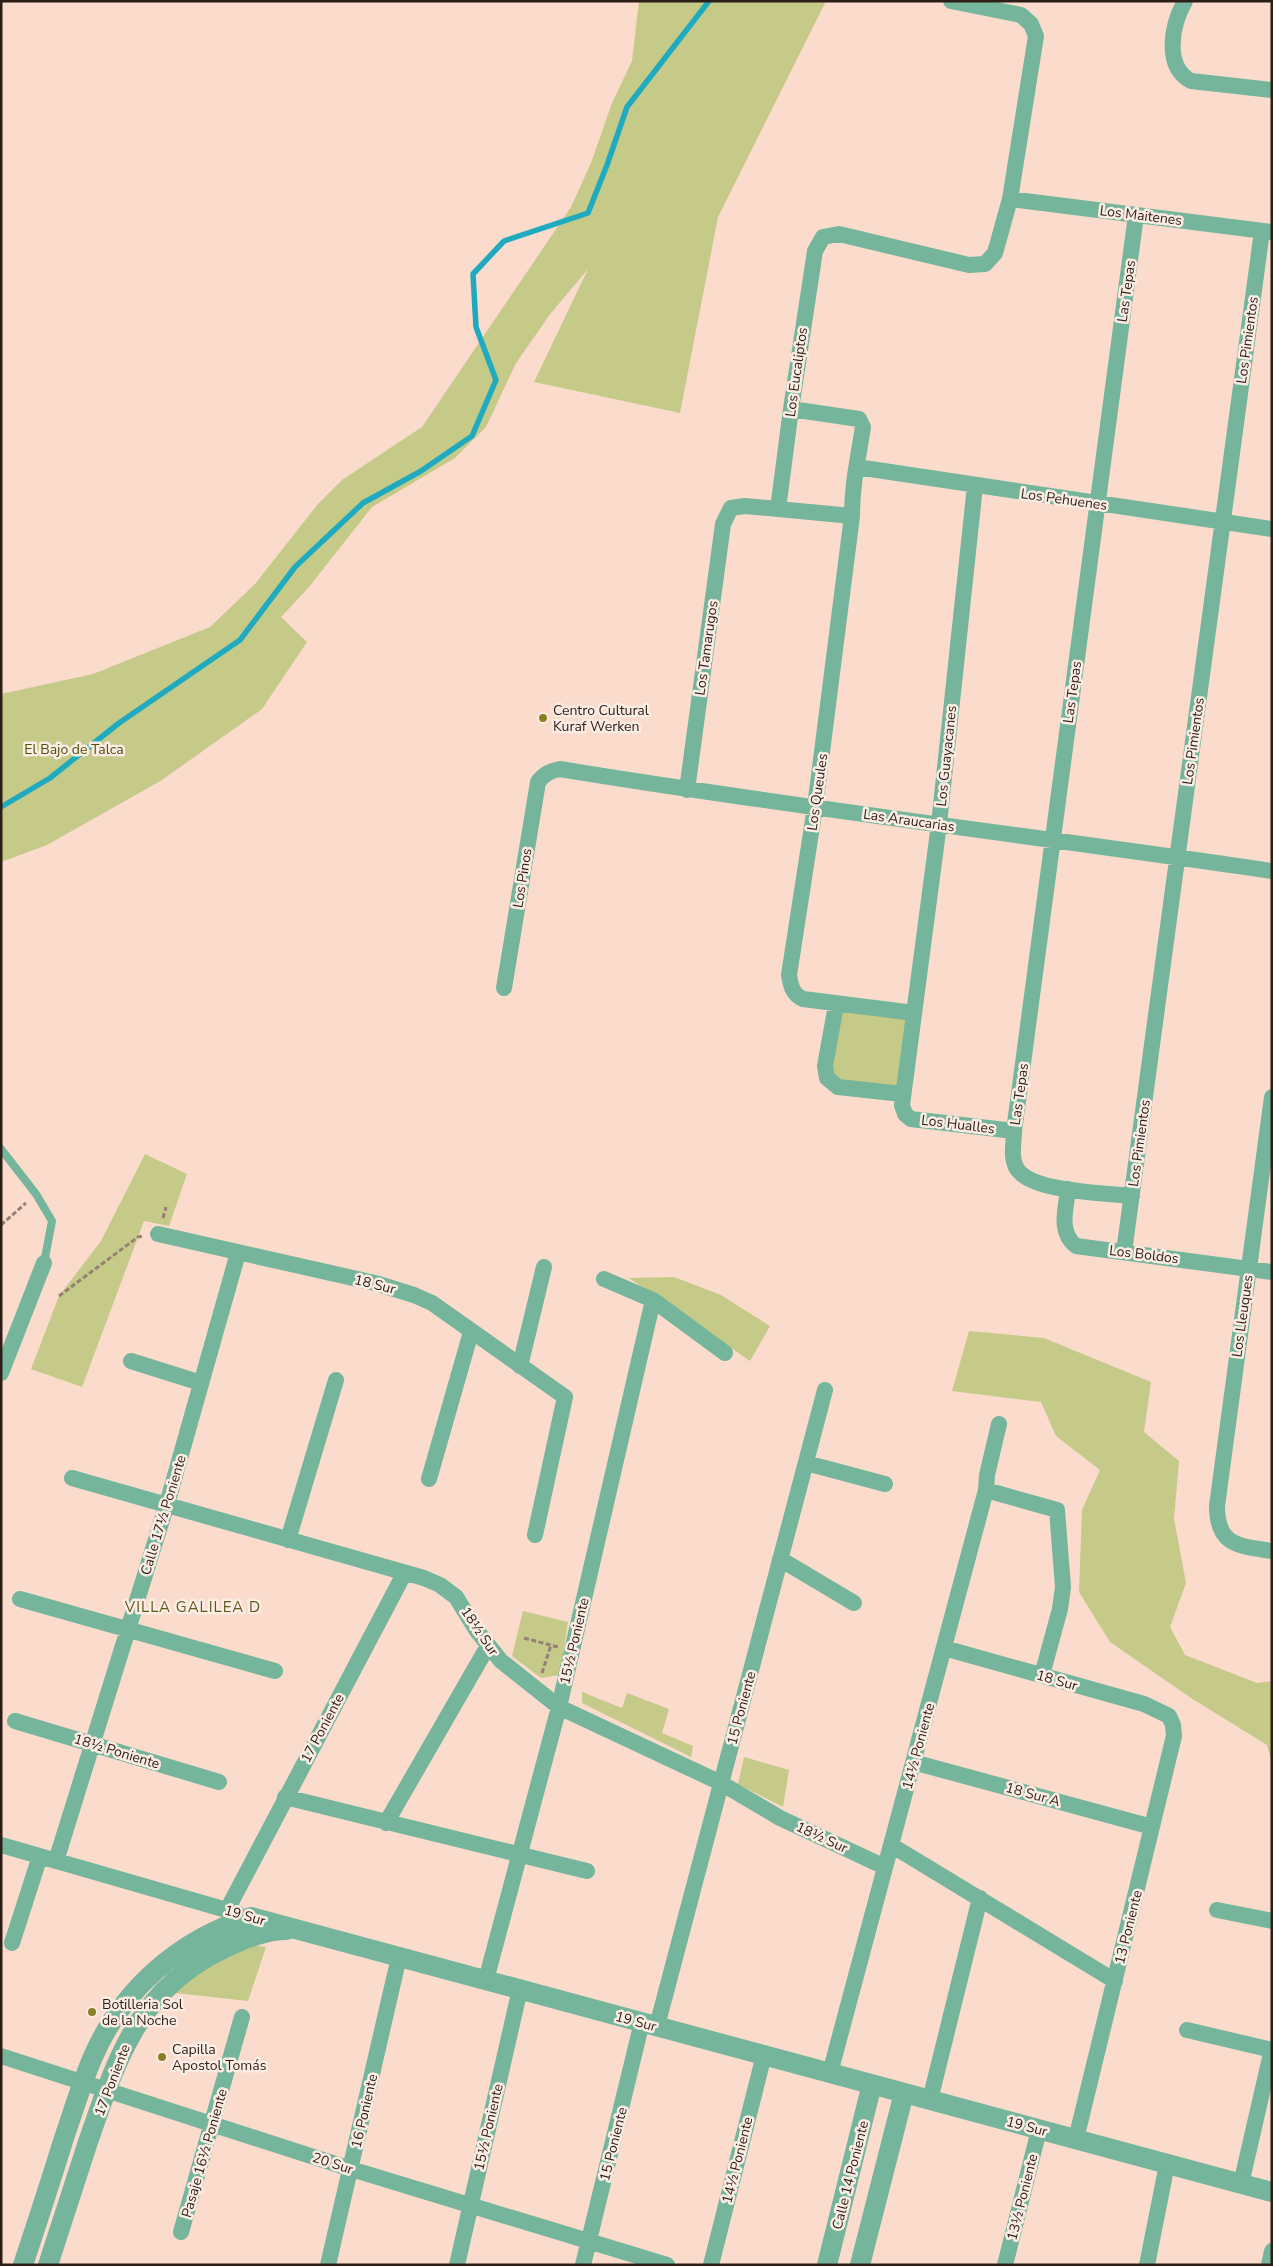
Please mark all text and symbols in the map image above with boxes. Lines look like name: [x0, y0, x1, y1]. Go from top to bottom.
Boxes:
street label: Los Maitenes: [1099, 201, 1183, 230]
street label: Las Tepas: [1113, 259, 1140, 323]
street label: Los Pimientos: [1232, 295, 1263, 385]
street label: Los Eucaliptos: [781, 326, 812, 418]
street label: Los Pehuenes: [1020, 484, 1109, 515]
street label: Los Tamarugos: [690, 599, 723, 697]
street label: Las Tepas: [1059, 660, 1086, 724]
street label: Los Pimientos: [1178, 696, 1209, 786]
place label: Centro Cultural Kuraf Werken: [553, 701, 650, 736]
street label: Los Guayacanes: [932, 704, 961, 808]
marker: Centro Cultural Kuraf Werken: [537, 712, 549, 724]
park label: El Bajo de Talca: [24, 740, 124, 759]
street label: Los Queules: [803, 752, 832, 832]
street label: Las Araucarias: [862, 805, 956, 836]
street label: Los Pinos: [508, 847, 537, 909]
street label: Las Tepas: [1006, 1062, 1033, 1126]
street label: Los Pimientos: [1124, 1098, 1155, 1188]
street label: Los Hualles: [920, 1111, 996, 1138]
street label: Los Boldos: [1108, 1241, 1180, 1268]
street label: 18 Sur: [352, 1270, 397, 1299]
street label: Los Lleuques: [1227, 1273, 1258, 1358]
street label: Calle 17½ Poniente: [136, 1453, 191, 1578]
street label: 15½ Poniente: [555, 1596, 594, 1686]
district label: VILLA GALILEA D: [124, 1597, 261, 1617]
street label: 18½ Sur: [456, 1603, 503, 1659]
street label: 18 Sur: [1034, 1666, 1080, 1695]
street label: 15 Poniente: [723, 1669, 760, 1747]
street label: 17 Poniente: [296, 1690, 349, 1766]
street label: 14½ Poniente: [898, 1701, 939, 1791]
street label: 18½ Poniente: [72, 1729, 162, 1774]
street label: 18 Sur A: [1004, 1778, 1062, 1811]
street label: 18½ Sur: [793, 1817, 851, 1858]
street label: 13 Poniente: [1110, 1888, 1147, 1966]
street label: 19 Sur: [222, 1901, 268, 1930]
place label: Botilleria Sol de la Noche: [102, 1995, 184, 2030]
marker: Botilleria Sol de la Noche: [86, 2006, 98, 2018]
street label: 19 Sur: [613, 2007, 659, 2036]
place label: Capilla Apostol Tomás: [172, 2040, 267, 2075]
street label: 17 Poniente: [90, 2041, 135, 2119]
marker: Capilla Apostol Tomás: [156, 2051, 168, 2063]
street label: 16 Poniente: [347, 2072, 382, 2150]
street label: 15½ Poniente: [469, 2082, 508, 2172]
street label: Pasaje 16½ Poniente: [177, 2087, 232, 2220]
street label: 15 Poniente: [595, 2105, 632, 2183]
street label: 19 Sur: [1004, 2112, 1050, 2141]
street label: 14½ Poniente: [718, 2115, 757, 2205]
street label: Calle 14 Poniente: [828, 2119, 873, 2232]
street label: 20 Sur: [310, 2148, 356, 2179]
street label: 13½ Poniente: [1003, 2152, 1042, 2242]

